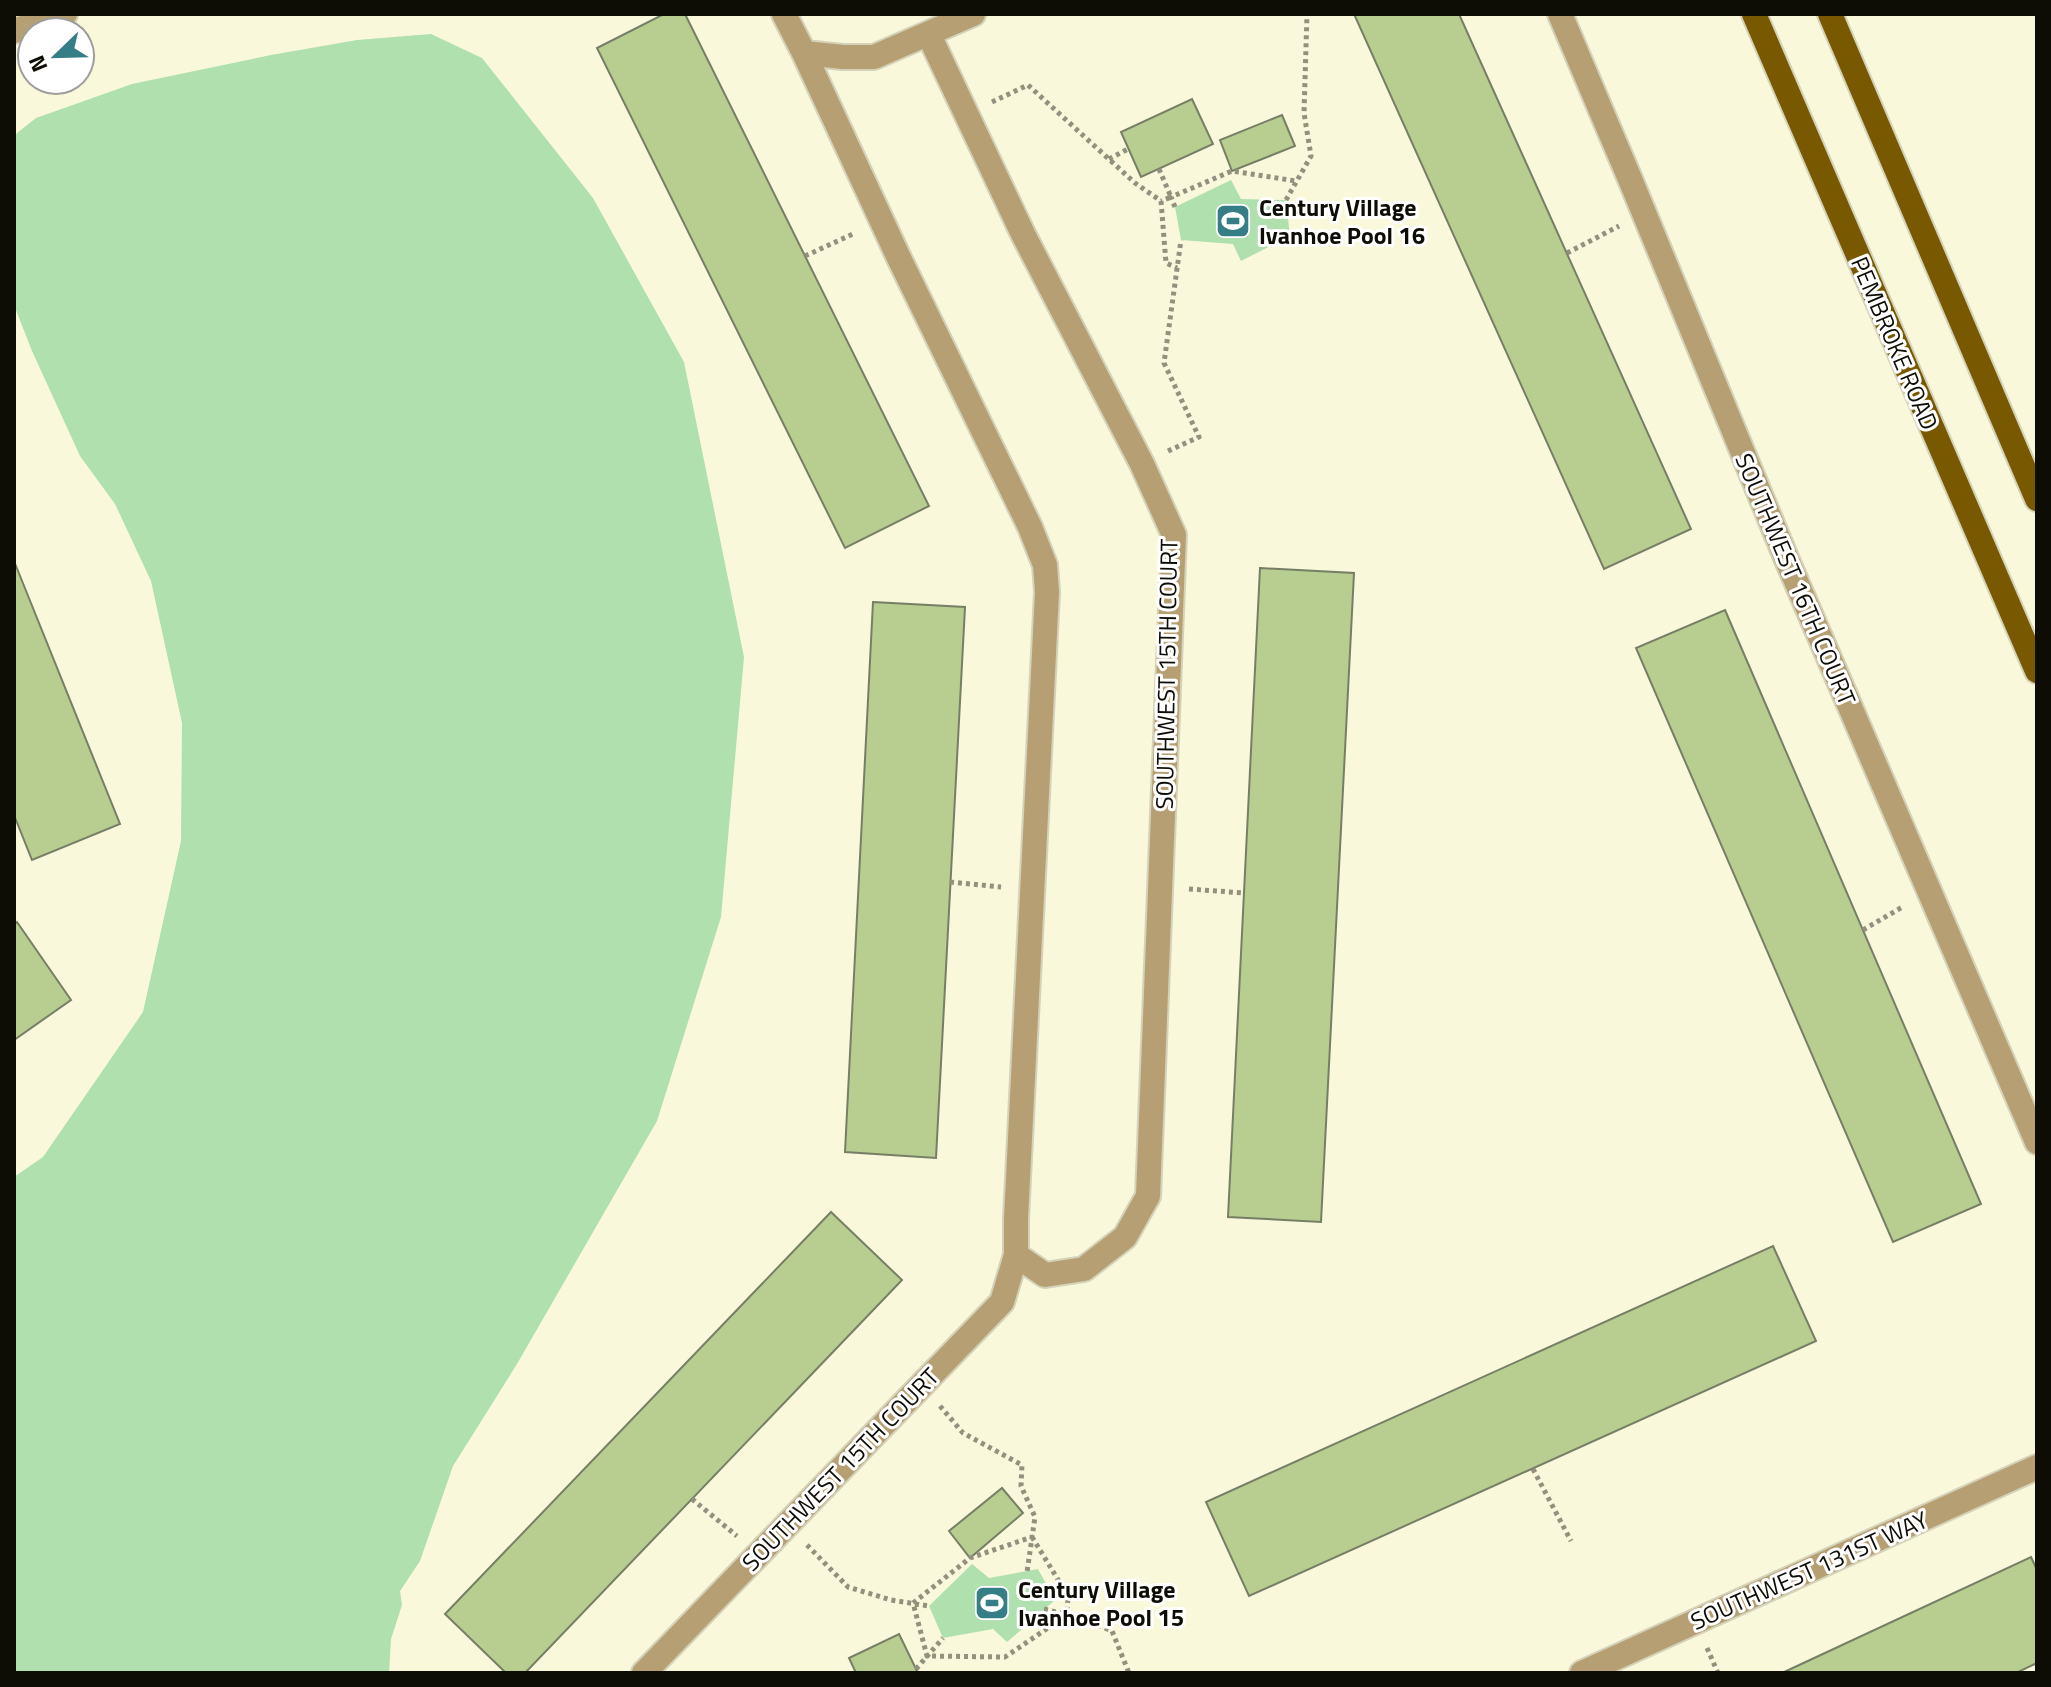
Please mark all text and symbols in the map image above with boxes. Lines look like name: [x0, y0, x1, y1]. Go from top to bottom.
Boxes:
north arrow: [16, 16, 96, 96]
text: N: [19, 50, 56, 77]
place label: Century Village Ivanhoe Pool 16: [1259, 189, 1425, 253]
sports icon: Century Village Ivanhoe Pool 16: [1214, 202, 1252, 240]
street label: PEMBROKE ROAD: [1842, 251, 1948, 435]
street label: SOUTHWEST 16TH COURT: [1727, 447, 1866, 711]
street label: SOUTHWEST 15TH COURT: [1146, 538, 1186, 810]
street label: SOUTHWEST 15TH COURT: [733, 1359, 947, 1579]
street label: SOUTHWEST 131ST WAY: [1684, 1501, 1934, 1639]
place label: Century Village Ivanhoe Pool 15: [1018, 1571, 1184, 1635]
sports icon: Century Village Ivanhoe Pool 15: [973, 1584, 1011, 1622]

